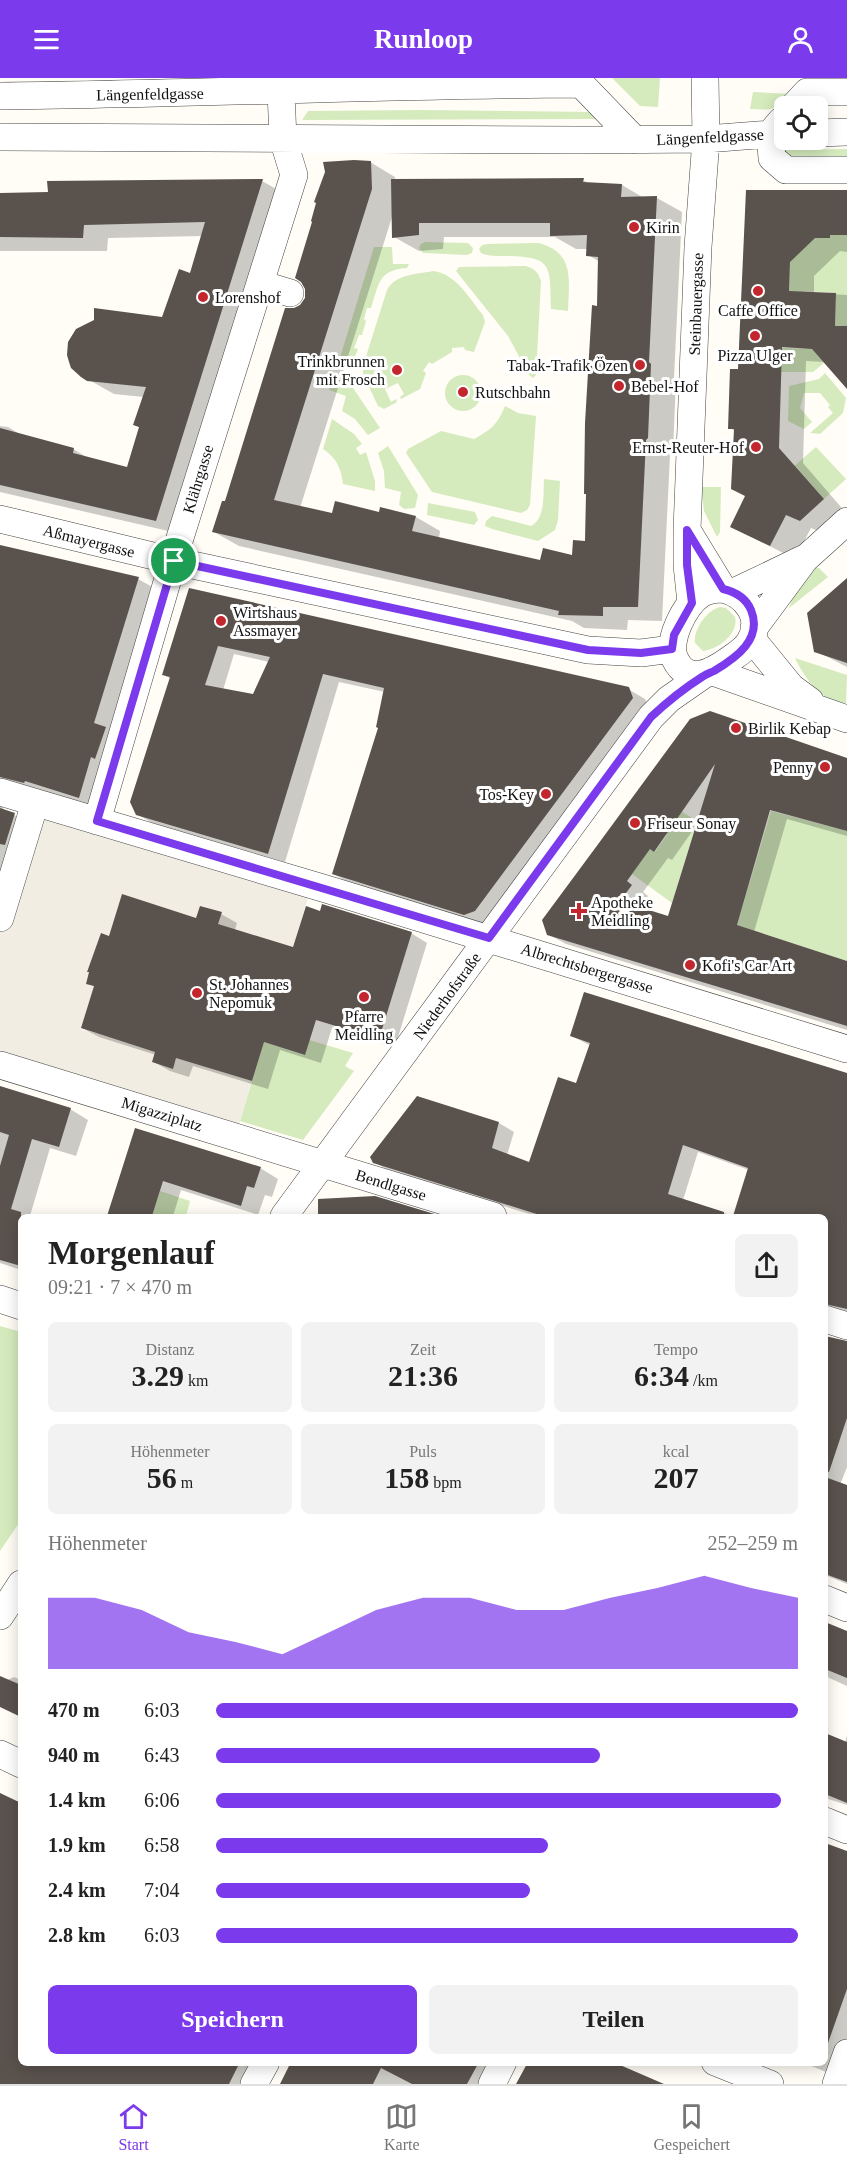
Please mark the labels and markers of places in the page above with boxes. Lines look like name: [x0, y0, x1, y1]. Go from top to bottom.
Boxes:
place label: Kirin: [646, 219, 680, 236]
marker: Kirin: [627, 220, 641, 234]
marker: Caffe Office: [751, 284, 765, 298]
place label: Lorenshof: [215, 289, 281, 306]
marker: Lorenshof: [196, 290, 210, 304]
place label: Caffe Office: [718, 302, 798, 319]
marker: Pizza Ulger: [748, 329, 762, 343]
place label: Pizza Ulger: [717, 347, 793, 365]
place label: Trinkbrunnen mit Frosch: [298, 353, 385, 388]
place label: Tabak-Trafik Özen: [507, 357, 628, 374]
marker: Tabak-Trafik Özen: [633, 358, 647, 372]
marker: Trinkbrunnen mit Frosch: [390, 363, 404, 377]
place label: Bebel-Hof: [631, 378, 699, 395]
marker: Bebel-Hof: [612, 379, 626, 393]
place label: Rutschbahn: [475, 384, 551, 401]
marker: Rutschbahn: [456, 385, 470, 399]
place label: Ernst-Reuter-Hof: [632, 439, 745, 456]
marker: Ernst-Reuter-Hof: [749, 440, 763, 454]
pin: [148, 535, 199, 586]
place label: Wirtshaus Assmayer: [233, 604, 298, 640]
marker: Wirtshaus Assmayer: [214, 614, 228, 628]
place label: Birlik Kebap: [748, 720, 831, 738]
marker: Birlik Kebap: [729, 721, 743, 735]
place label: Penny: [773, 759, 813, 777]
marker: Penny: [818, 760, 832, 774]
place label: Tos-Key: [479, 786, 534, 804]
marker: Tos-Key: [539, 787, 553, 801]
place label: Friseur Sonay: [647, 815, 736, 833]
marker: Friseur Sonay: [628, 816, 642, 830]
place label: Apotheke Meidling: [591, 894, 653, 930]
marker: Apotheke Meidling: [572, 904, 586, 918]
place label: Kofi's Car Art: [702, 957, 793, 974]
marker: Kofi's Car Art: [683, 958, 697, 972]
place label: St. Johannes Nepomuk: [209, 976, 289, 1012]
marker: St. Johannes Nepomuk: [190, 986, 204, 1000]
marker: Pfarre Meidling: [357, 990, 371, 1004]
place label: Pfarre Meidling: [335, 1008, 393, 1044]

